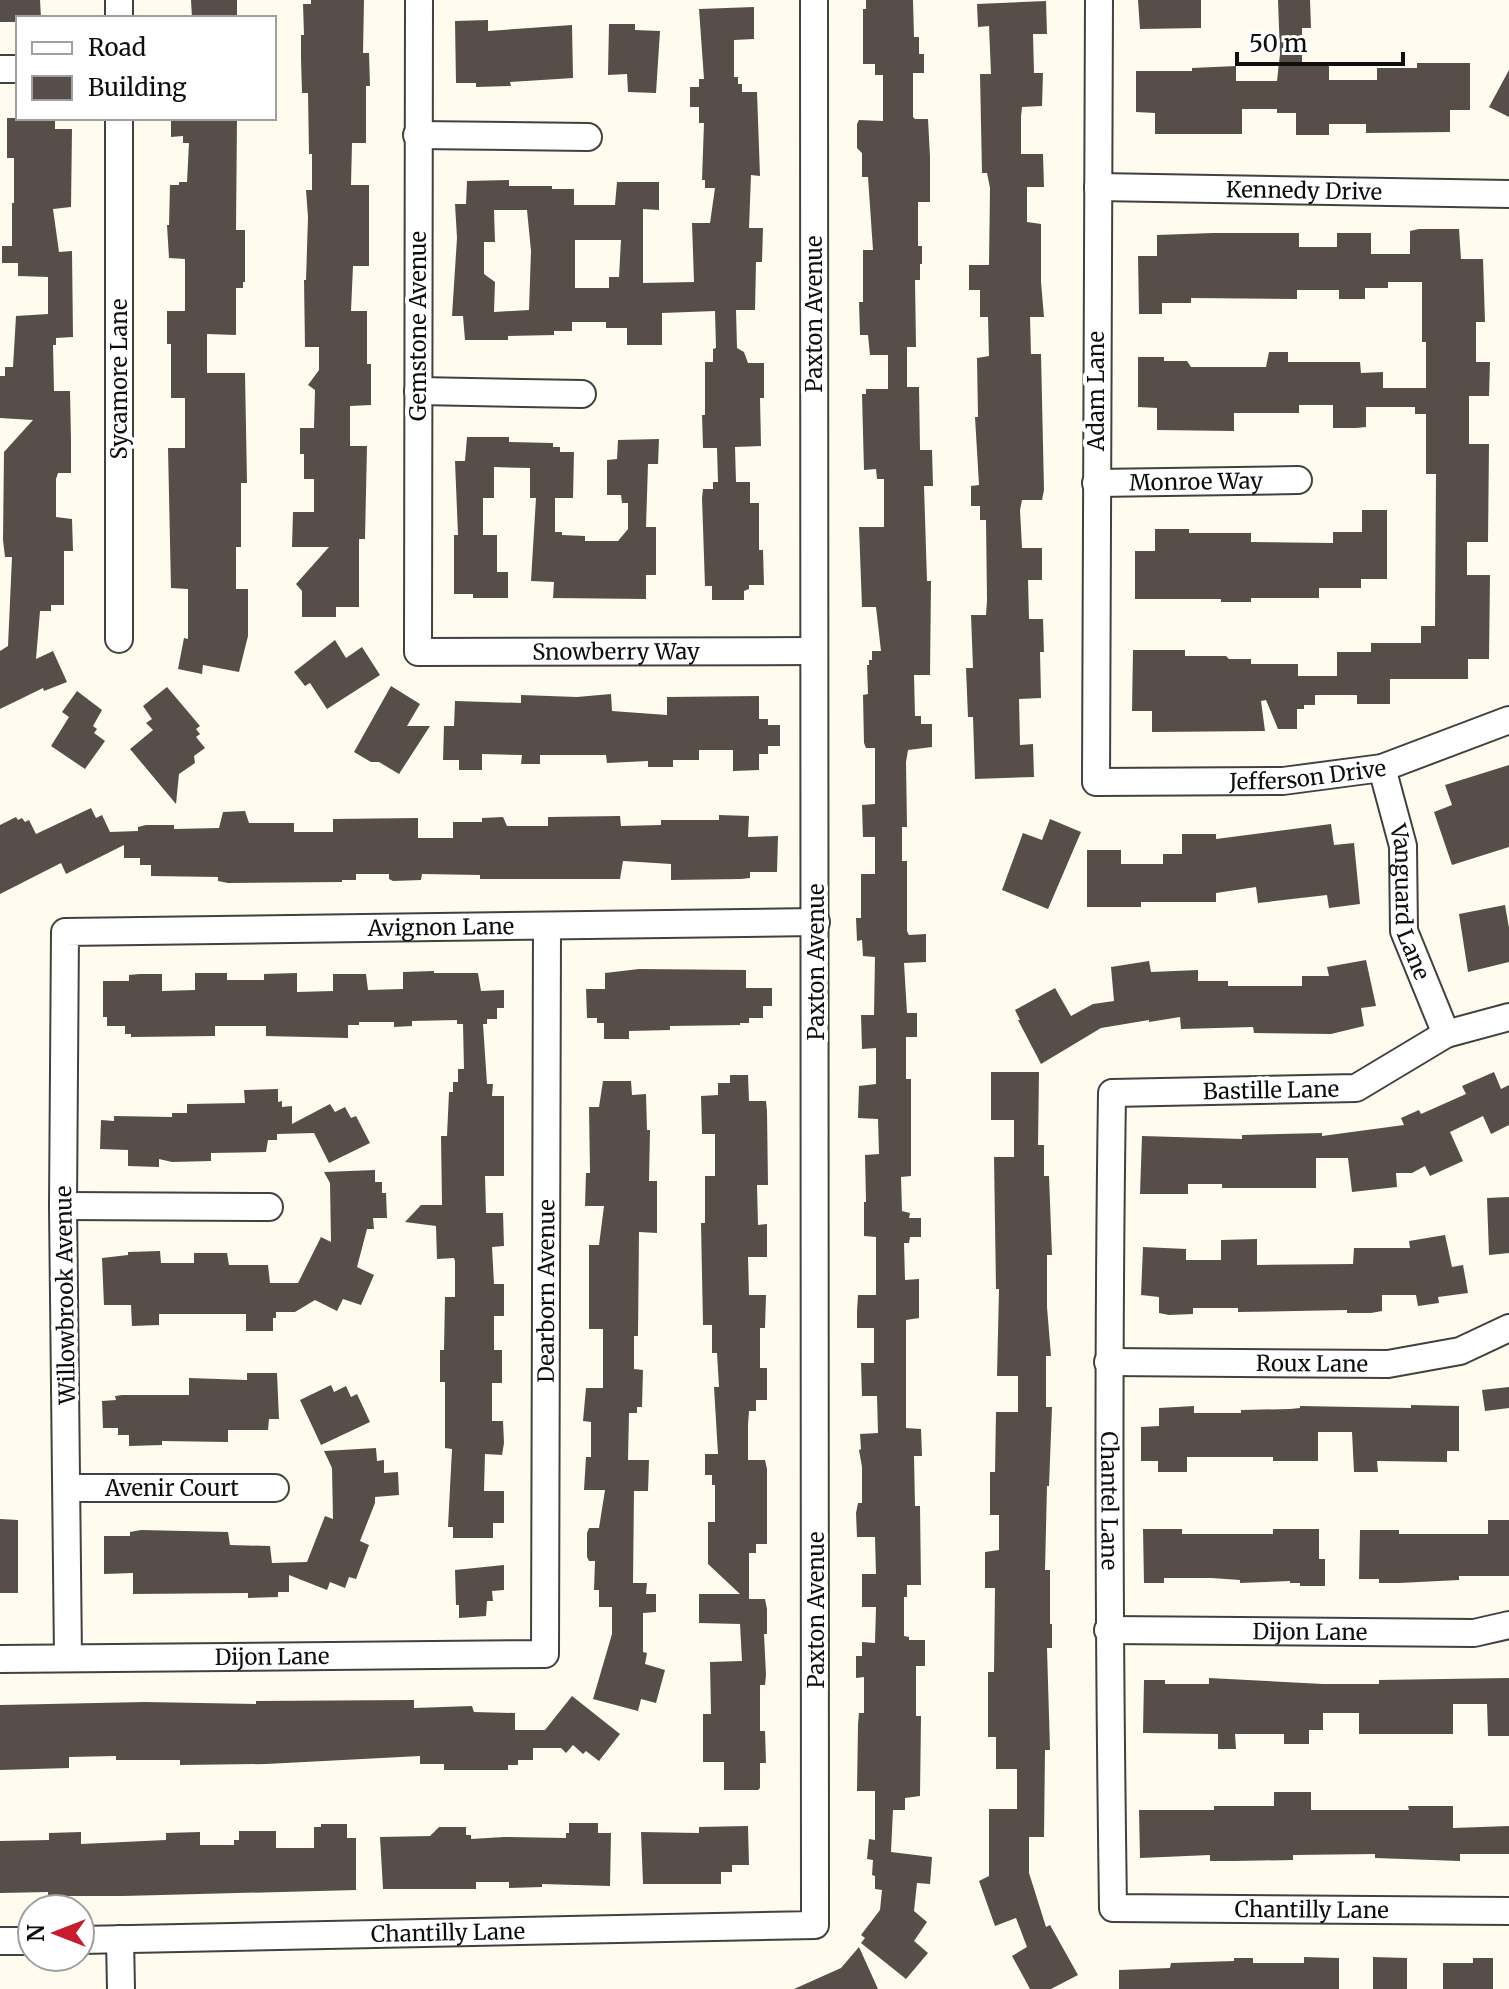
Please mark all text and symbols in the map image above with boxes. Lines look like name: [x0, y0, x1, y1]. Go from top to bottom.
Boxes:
legend: [16, 16, 276, 120]
scale bar: [1237, 16, 1403, 66]
text: 50 m: [1249, 28, 1308, 59]
text: Road: [88, 32, 146, 63]
text: Building: [88, 72, 187, 103]
street label: Kennedy Drive: [1226, 175, 1382, 206]
street label: Gemstone Avenue: [404, 231, 432, 421]
street label: Paxton Avenue: [800, 236, 828, 392]
street label: Sycamore Lane: [105, 299, 133, 459]
street label: Adam Lane: [1082, 331, 1110, 452]
street label: Monroe Way: [1129, 467, 1263, 497]
street label: Snowberry Way: [532, 637, 700, 666]
street label: Jefferson Drive: [1228, 754, 1388, 795]
street label: Vanguard Lane: [1383, 820, 1436, 984]
street label: Paxton Avenue: [802, 884, 830, 1040]
street label: Avignon Lane: [366, 912, 514, 942]
street label: Bastille Lane: [1203, 1075, 1339, 1105]
street label: Willowbrook Avenue: [49, 1185, 81, 1406]
street label: Dearborn Avenue: [532, 1199, 560, 1383]
street label: Roux Lane: [1256, 1349, 1368, 1378]
street label: Chantel Lane: [1095, 1431, 1124, 1570]
street label: Avenir Court: [104, 1474, 239, 1502]
street label: Paxton Avenue: [802, 1532, 830, 1688]
street label: Dijon Lane: [1252, 1617, 1367, 1646]
street label: Dijon Lane: [214, 1642, 330, 1671]
north arrow: [16, 1893, 96, 1973]
street label: Chantilly Lane: [1234, 1895, 1389, 1924]
street label: Chantilly Lane: [371, 1917, 525, 1948]
text: N: [22, 1924, 50, 1942]

